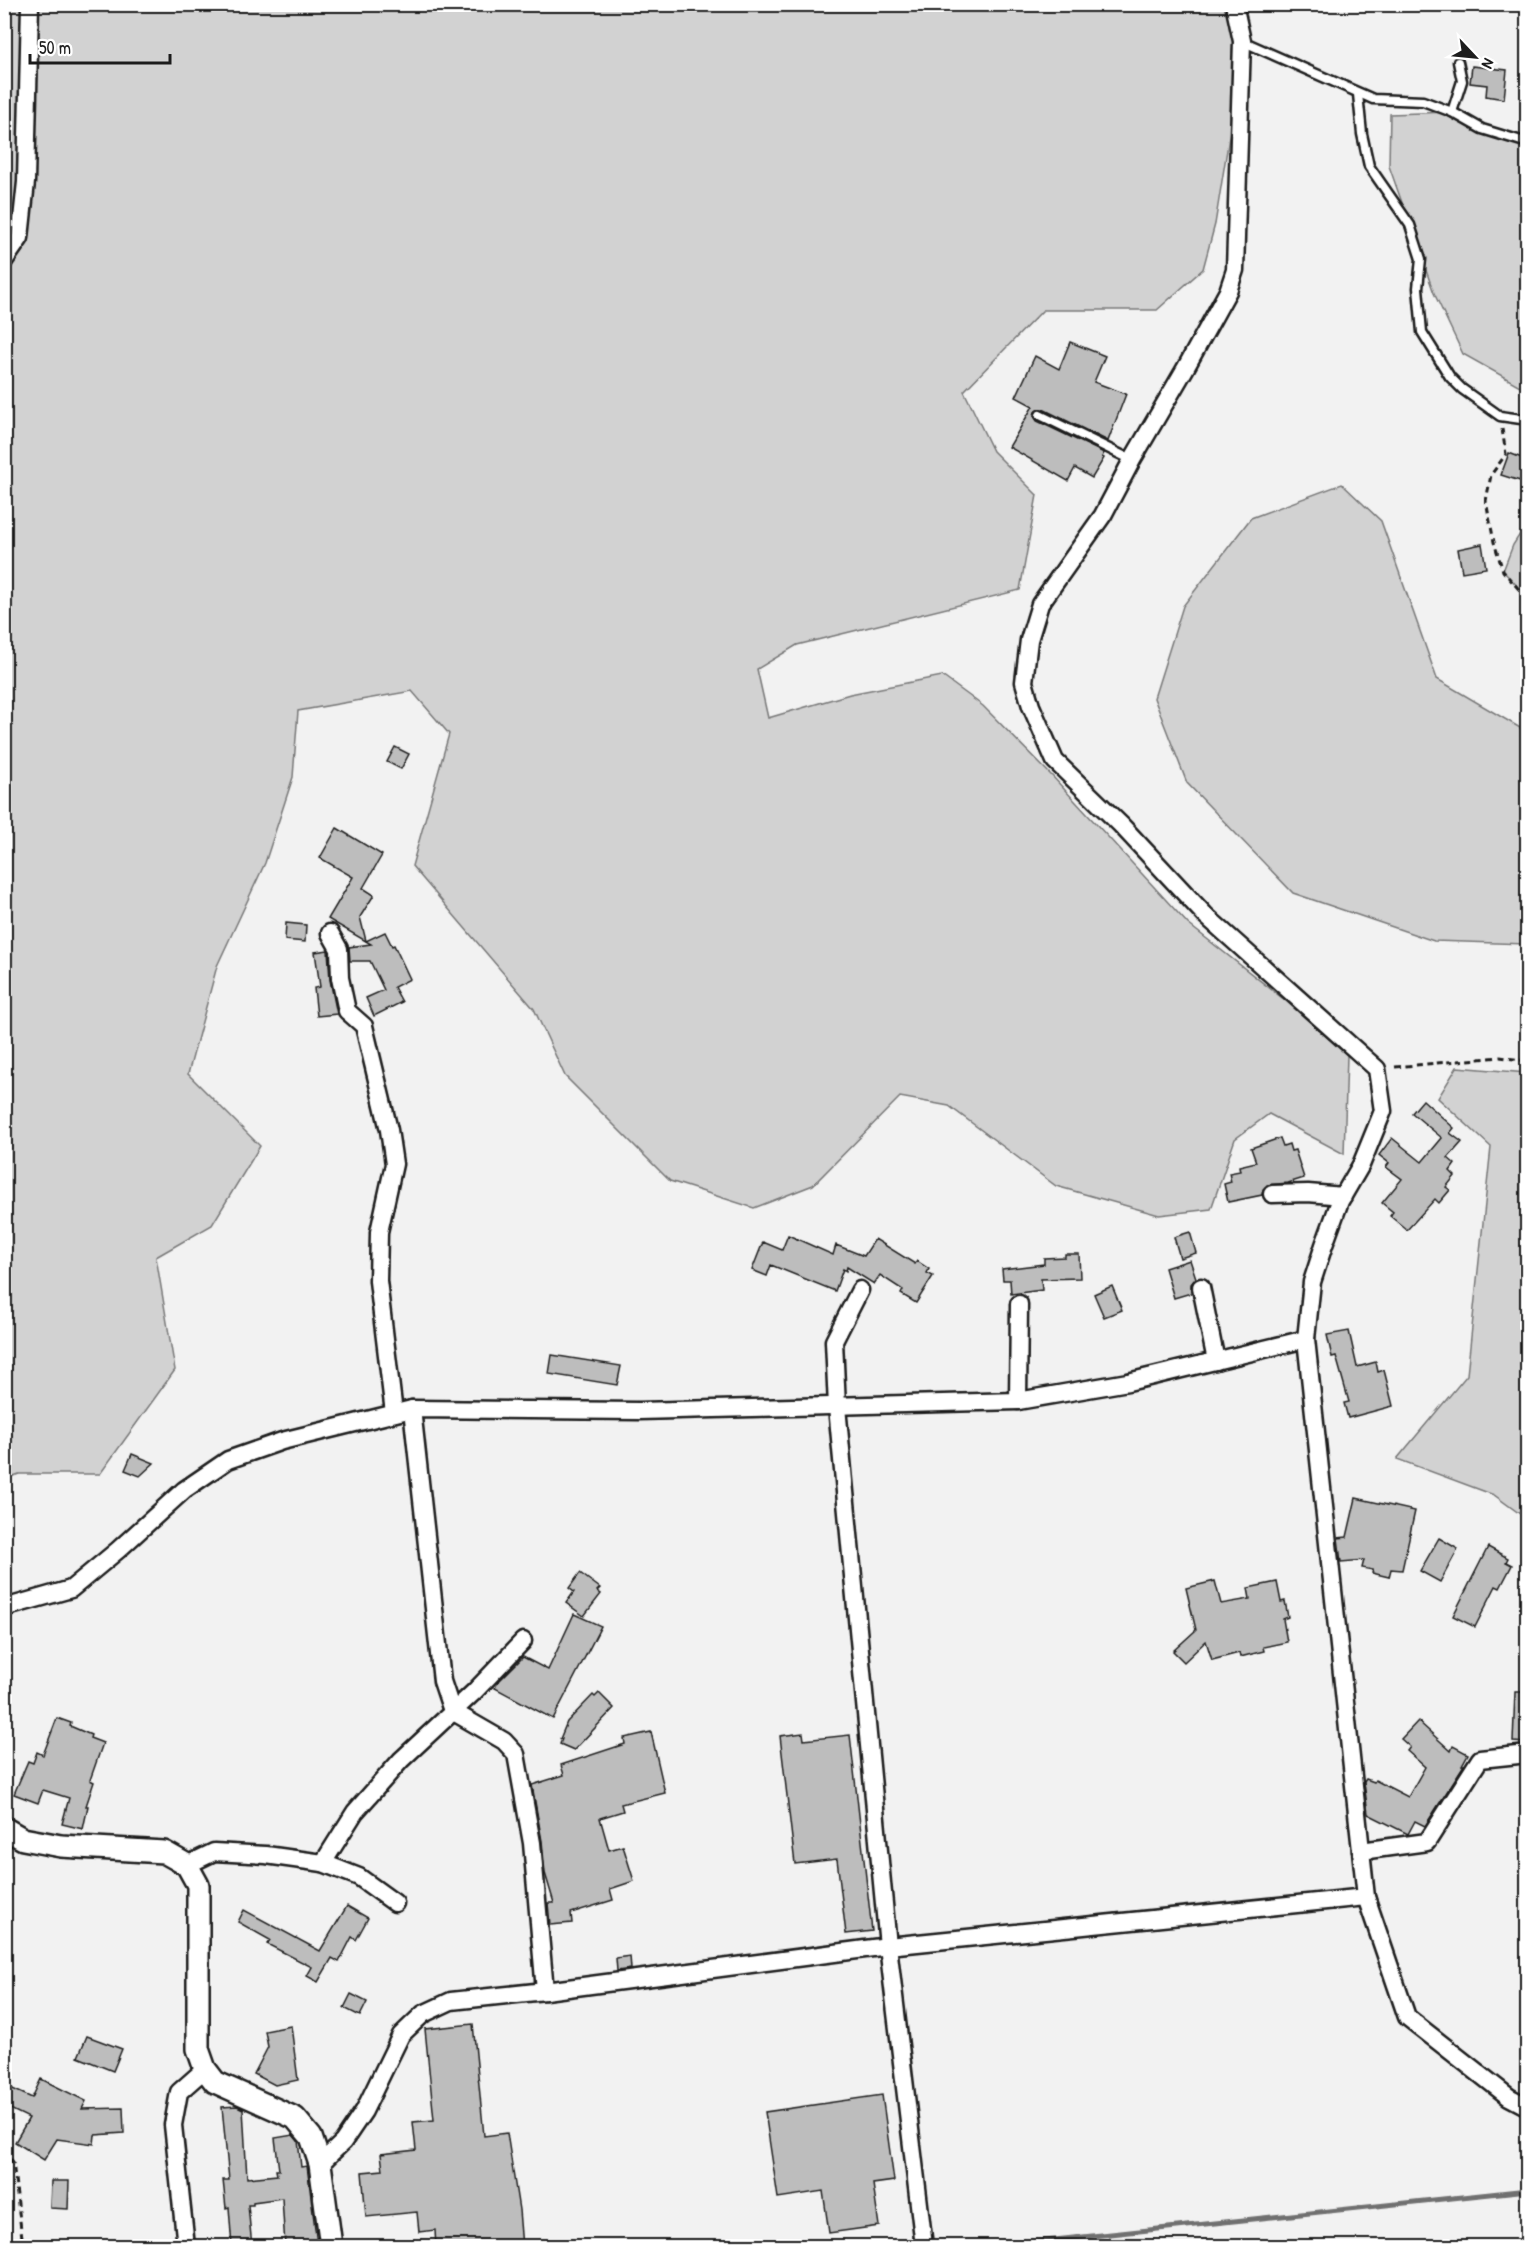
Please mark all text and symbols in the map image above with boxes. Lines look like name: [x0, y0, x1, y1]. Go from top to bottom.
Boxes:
scale bar: [30, 27, 170, 65]
north arrow: [1445, 27, 1505, 87]
text: 50 m: [39, 35, 71, 60]
text: N: [1477, 55, 1500, 73]

